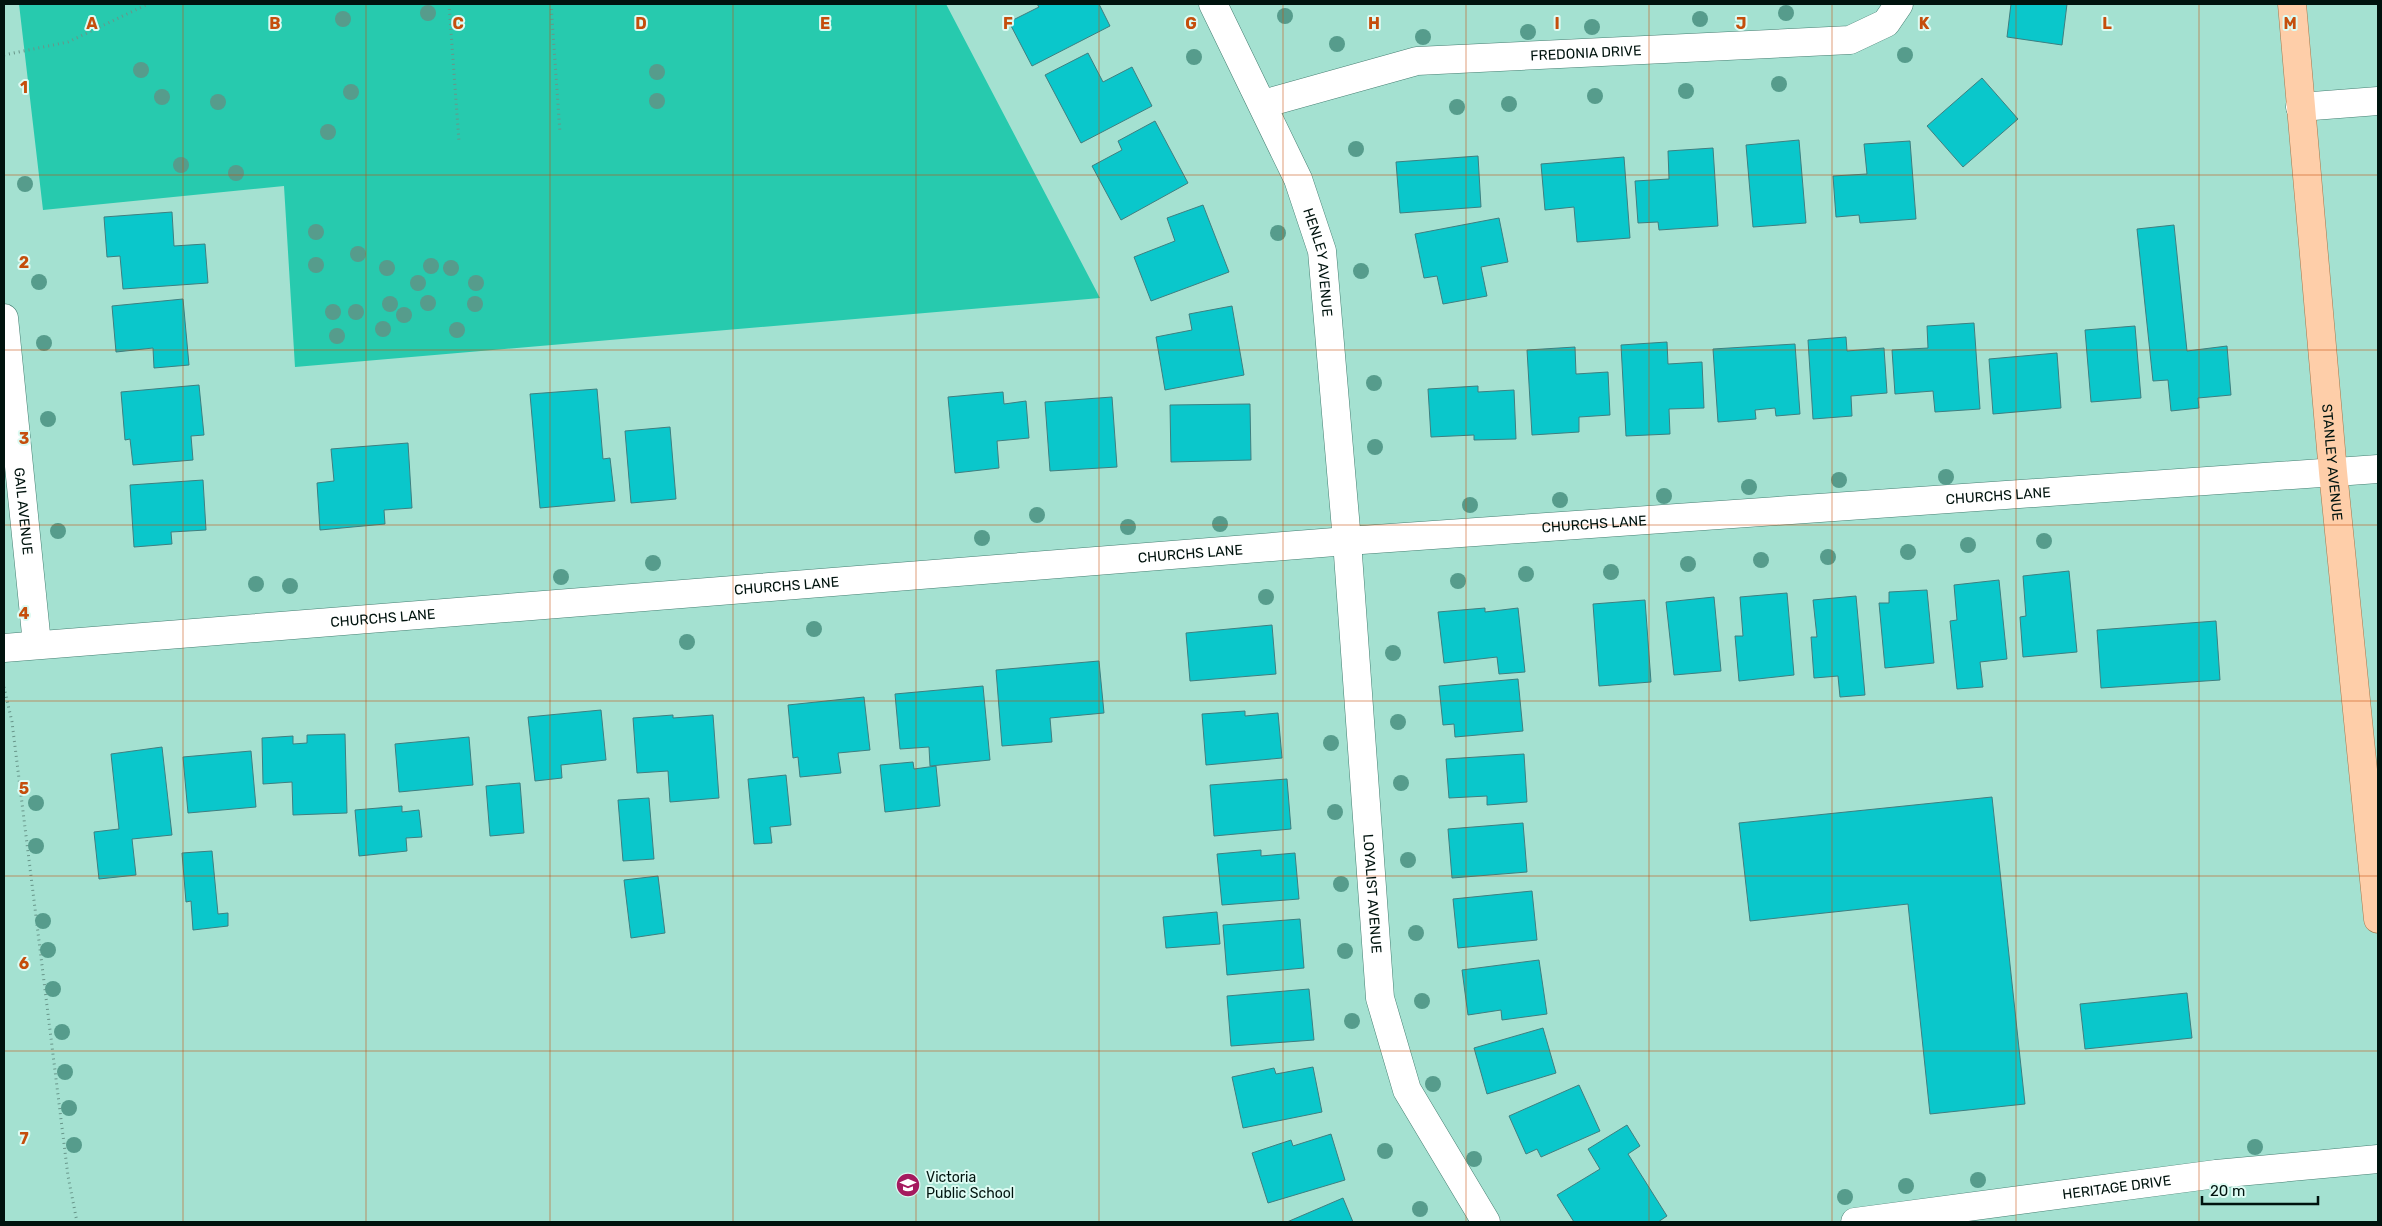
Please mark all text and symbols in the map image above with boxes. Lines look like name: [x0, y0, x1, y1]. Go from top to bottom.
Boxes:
text: A: [86, 14, 98, 33]
text: B: [269, 14, 281, 33]
text: C: [452, 14, 464, 33]
text: D: [635, 14, 647, 33]
text: E: [820, 14, 830, 33]
text: F: [1003, 14, 1013, 33]
text: G: [1185, 14, 1197, 33]
text: H: [1368, 14, 1380, 33]
text: I: [1554, 14, 1560, 33]
text: J: [1736, 14, 1746, 33]
text: K: [1919, 14, 1930, 33]
text: L: [2102, 14, 2112, 33]
text: M: [2283, 14, 2297, 33]
street label: FREDONIA DRIVE: [1530, 42, 1642, 64]
text: 1: [20, 78, 28, 97]
street label: HENLEY AVENUE: [1299, 206, 1336, 317]
text: 2: [19, 253, 29, 272]
street label: STANLEY AVENUE: [2318, 403, 2346, 522]
text: 3: [19, 429, 29, 448]
street label: GAIL AVENUE: [10, 467, 36, 555]
street label: CHURCHS LANE: [1945, 484, 2051, 508]
street label: CHURCHS LANE: [1541, 512, 1647, 536]
street label: CHURCHS LANE: [1137, 541, 1243, 567]
street label: CHURCHS LANE: [733, 573, 840, 599]
text: 4: [19, 604, 30, 623]
street label: CHURCHS LANE: [330, 606, 436, 631]
text: 5: [19, 779, 29, 798]
street label: LOYALIST AVENUE: [1359, 833, 1385, 954]
text: 6: [19, 954, 29, 973]
text: 7: [19, 1129, 29, 1148]
place label: Victoria Public School: [926, 1169, 1014, 1202]
school or university icon: Victoria Public School: [895, 1172, 921, 1198]
street label: HERITAGE DRIVE: [2061, 1172, 2172, 1203]
scale bar: [2202, 1174, 2318, 1206]
text: 20 m: [2210, 1182, 2245, 1200]

